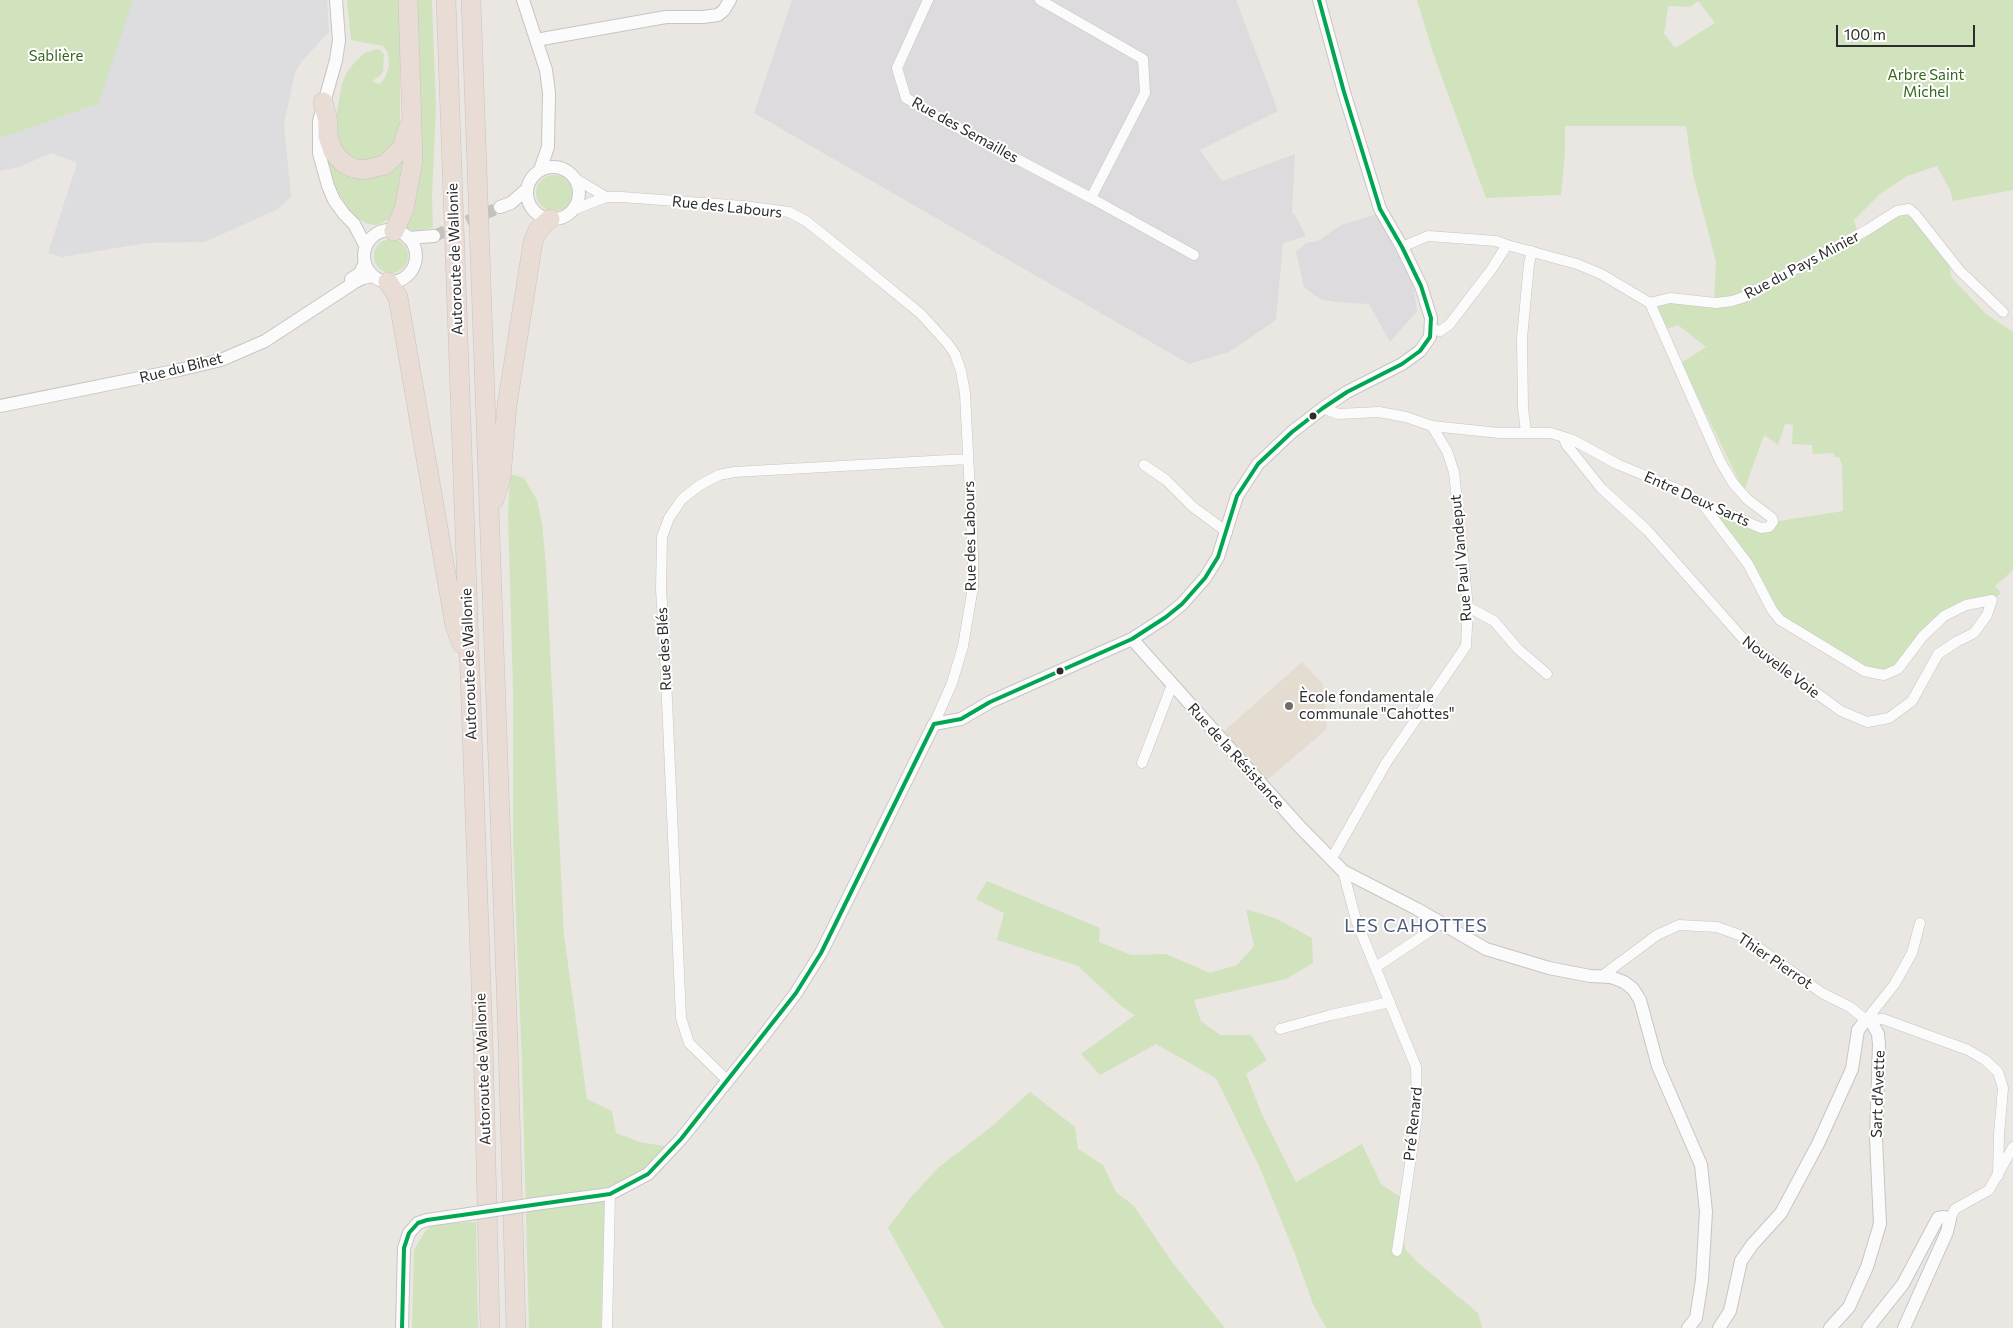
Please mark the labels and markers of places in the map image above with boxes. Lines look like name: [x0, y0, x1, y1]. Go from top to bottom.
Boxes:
unlabelled marker: [1308, 411, 1318, 421]
unlabelled marker: [1055, 666, 1065, 676]
place label: Ècole fondamentale communale "Cahottes": [1299, 688, 1455, 723]
marker: Ècole fondamentale communale "Cahottes": [1283, 700, 1295, 712]

